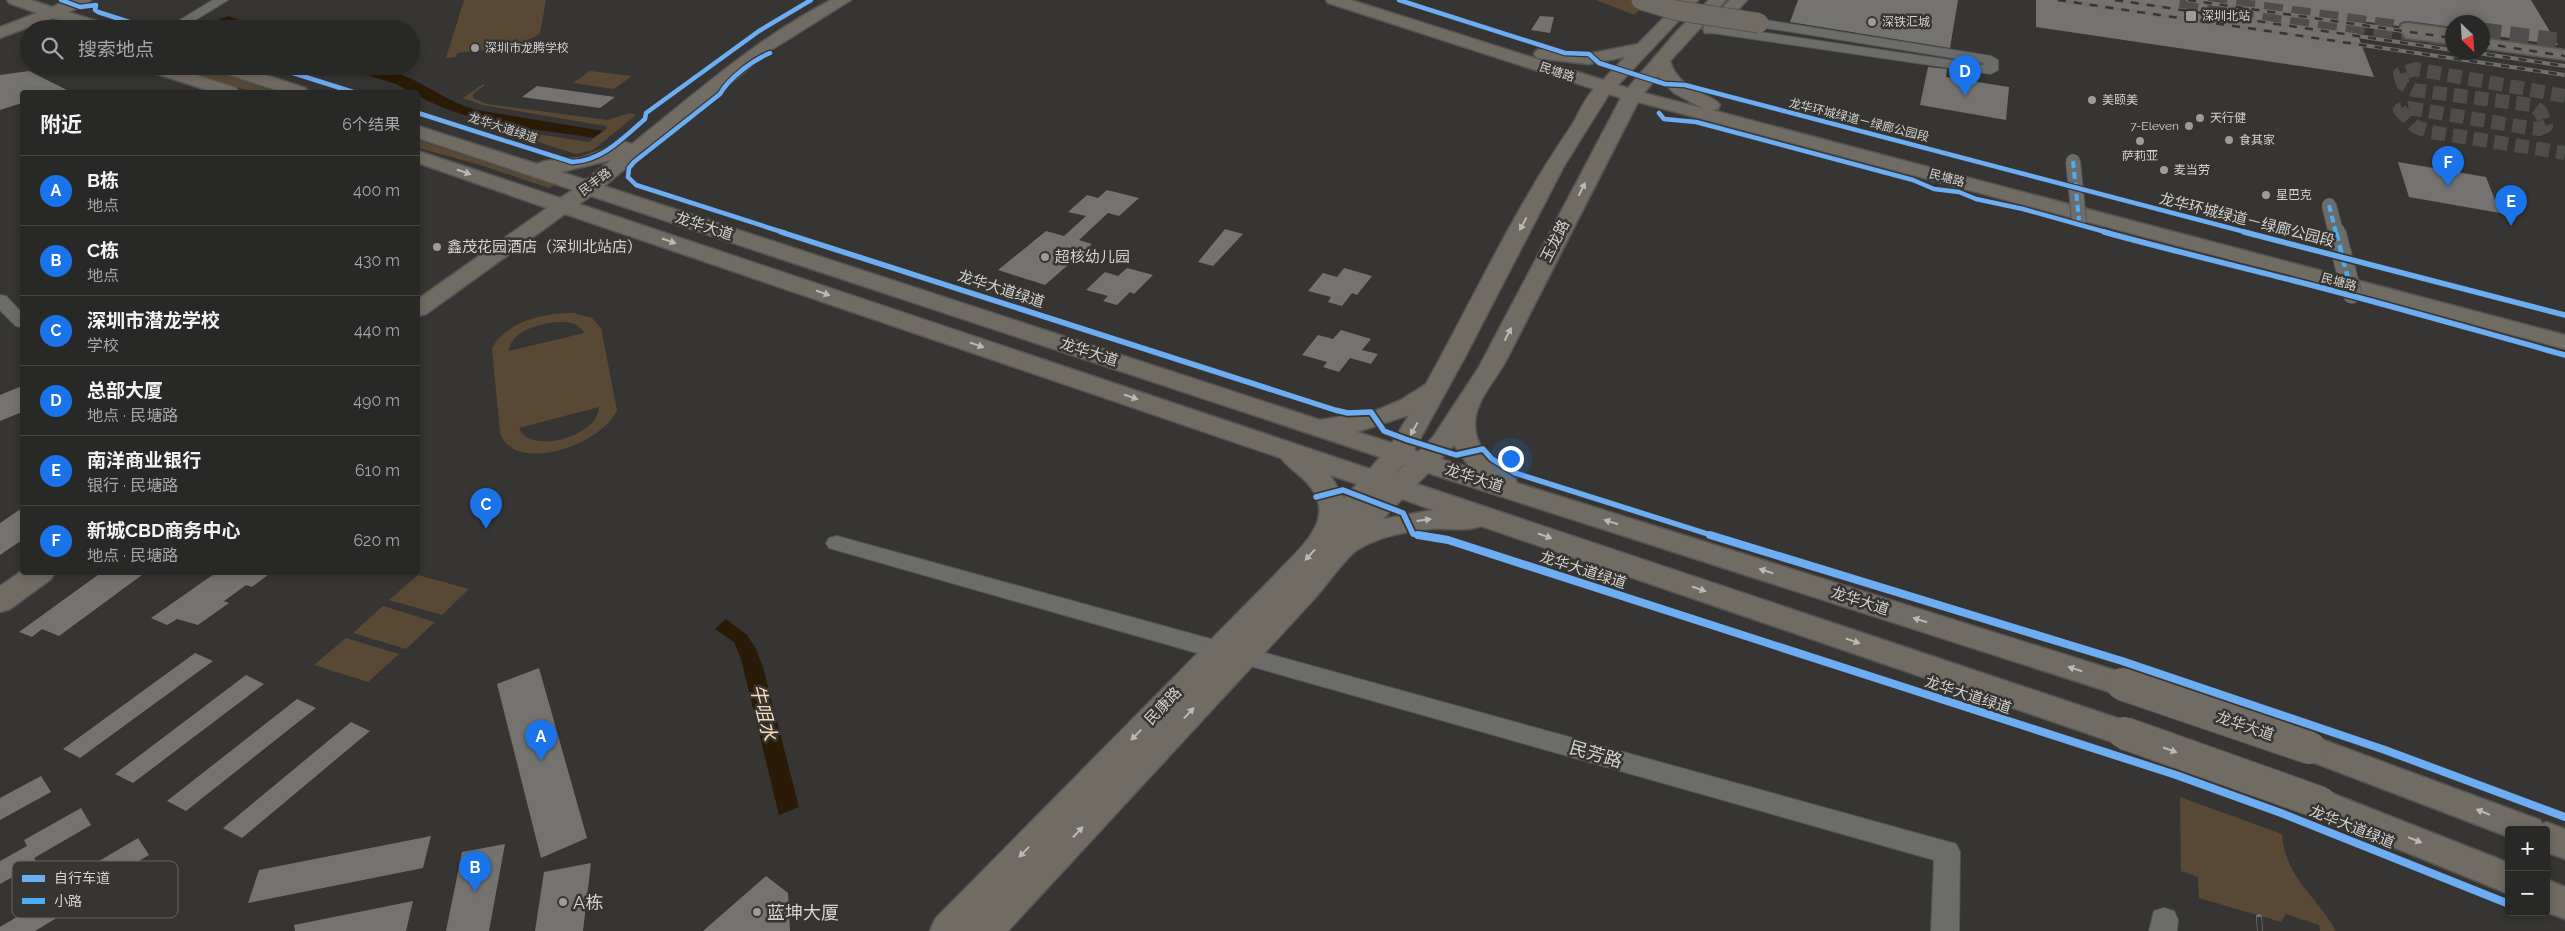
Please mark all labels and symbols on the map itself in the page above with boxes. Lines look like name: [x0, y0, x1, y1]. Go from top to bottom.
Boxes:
marker: 深圳北站: [2184, 9, 2198, 23]
place label: 深圳北站: [2202, 9, 2250, 23]
place label: 深铁汇城: [1882, 15, 1930, 29]
north arrow: [2445, 15, 2490, 60]
marker: 深铁汇城: [1866, 16, 1878, 28]
place label: 深圳市龙腾学校: [485, 41, 569, 55]
marker: 深圳市龙腾学校: [469, 42, 481, 54]
pin: D: [1949, 55, 1981, 96]
street label: 民塘路: [1538, 60, 1576, 84]
place label: 美颐美: [2102, 93, 2138, 107]
marker: 美颐美: [2086, 94, 2098, 106]
street label: 龙华环城绿道－绿廊公园段: [1787, 96, 1931, 144]
street label: 龙华大道绿道: [467, 110, 539, 146]
place label: 天行健: [2210, 111, 2246, 125]
marker: 天行健: [2194, 112, 2206, 124]
place label: 7-Eleven: [2130, 119, 2179, 133]
marker: 7-Eleven: [2183, 120, 2195, 132]
place label: 食其家: [2239, 133, 2275, 147]
marker: 食其家: [2223, 134, 2235, 146]
marker: 萨莉亚: [2134, 135, 2146, 147]
pin: F: [2432, 146, 2464, 187]
place label: 萨莉亚: [2122, 149, 2158, 163]
place label: 麦当劳: [2174, 163, 2210, 177]
marker: 麦当劳: [2158, 164, 2170, 176]
street label: 民丰路: [576, 166, 614, 198]
street label: 民塘路: [1928, 167, 1966, 189]
one-way arrow: [456, 169, 471, 176]
one-way arrow: [1578, 182, 1586, 197]
pin: E: [2495, 185, 2527, 226]
place label: 星巴克: [2276, 188, 2312, 202]
street label: 龙华环城绿道－绿廊公园段: [2157, 189, 2337, 251]
marker: 星巴克: [2260, 189, 2272, 201]
street label: 龙华大道: [673, 208, 735, 244]
one-way arrow: [1519, 217, 1527, 232]
street label: 玉龙路: [1537, 217, 1573, 265]
one-way arrow: [662, 237, 677, 245]
place label: 鑫茂花园酒店（深圳北站店）: [447, 238, 642, 256]
marker: 鑫茂花园酒店（深圳北站店）: [431, 241, 443, 253]
place label: 超核幼儿园: [1055, 248, 1130, 266]
marker: 超核幼儿园: [1039, 251, 1051, 263]
street label: 龙华大道绿道: [955, 267, 1047, 311]
street label: 民塘路: [2320, 271, 2358, 293]
one-way arrow: [816, 289, 831, 297]
one-way arrow: [1504, 327, 1512, 341]
street label: 龙华大道: [1058, 334, 1120, 370]
one-way arrow: [970, 341, 985, 349]
one-way arrow: [1124, 393, 1139, 401]
one-way arrow: [1409, 423, 1418, 436]
your location: [1498, 446, 1524, 472]
street label: 龙华大道: [1443, 460, 1505, 496]
pin: C: [470, 488, 502, 529]
one-way arrow: [1416, 516, 1432, 524]
one-way arrow: [1603, 518, 1618, 525]
one-way arrow: [1538, 533, 1553, 541]
one-way arrow: [1304, 548, 1315, 561]
street label: 龙华大道绿道: [1537, 548, 1629, 592]
one-way arrow: [1758, 567, 1773, 575]
street label: 龙华大道: [1829, 583, 1891, 619]
one-way arrow: [1691, 585, 1706, 593]
one-way arrow: [1913, 616, 1928, 624]
one-way arrow: [1845, 638, 1860, 645]
one-way arrow: [2068, 665, 2083, 673]
street label: 龙华大道绿道: [1922, 673, 2014, 717]
water label: 牛咀水: [746, 682, 782, 743]
street label: 民康路: [1141, 684, 1185, 728]
one-way arrow: [1183, 708, 1195, 720]
street label: 龙华大道: [2214, 708, 2276, 744]
pin: A: [525, 720, 557, 761]
one-way arrow: [1130, 728, 1142, 740]
street label: 民芳路: [1567, 736, 1625, 772]
one-way arrow: [2163, 747, 2178, 754]
street label: 龙华大道绿道: [2307, 802, 2397, 852]
one-way arrow: [2475, 808, 2490, 816]
one-way arrow: [1072, 826, 1084, 838]
one-way arrow: [2408, 836, 2422, 844]
one-way arrow: [1018, 846, 1030, 858]
pin: B: [459, 851, 491, 892]
legend: [12, 861, 178, 918]
text: 自行车道: [54, 870, 110, 886]
place label: A栋: [573, 892, 603, 913]
text: 小路: [54, 893, 82, 909]
marker: A栋: [557, 896, 569, 908]
place label: 蓝坤大厦: [767, 902, 839, 923]
marker: 蓝坤大厦: [751, 906, 763, 918]

